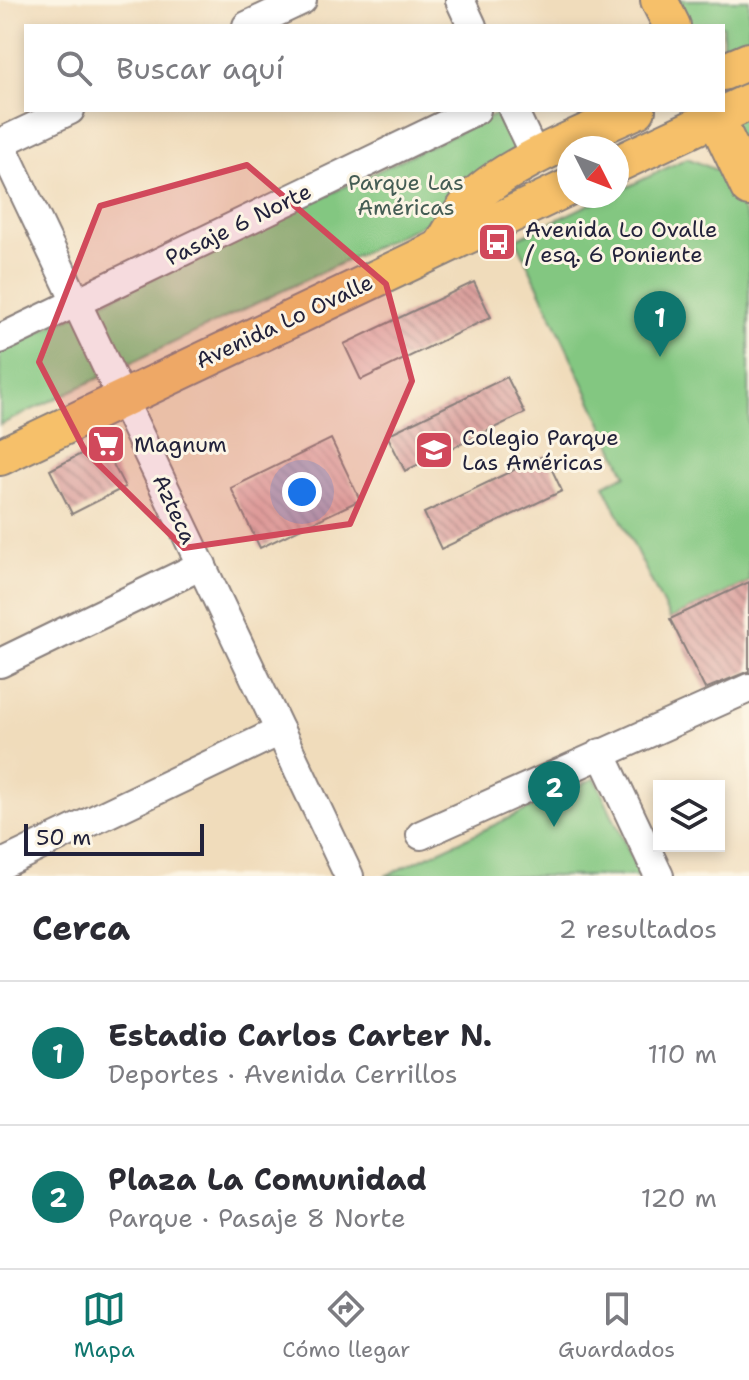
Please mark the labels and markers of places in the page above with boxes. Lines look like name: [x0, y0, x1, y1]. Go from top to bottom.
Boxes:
place label: Avenida Lo Ovalle / esq. 6 Poniente: [525, 215, 717, 269]
bus stop icon: Avenida Lo Ovalle / esq. 6 Poniente: [476, 221, 518, 263]
pin: 1: [634, 291, 686, 357]
supermarket icon: Magnum: [85, 423, 127, 465]
place label: Colegio Parque Las Américas: [462, 423, 619, 477]
school or university icon: Colegio Parque Las Américas: [413, 429, 455, 471]
place label: Magnum: [134, 430, 227, 459]
pin: 2: [528, 761, 580, 827]

